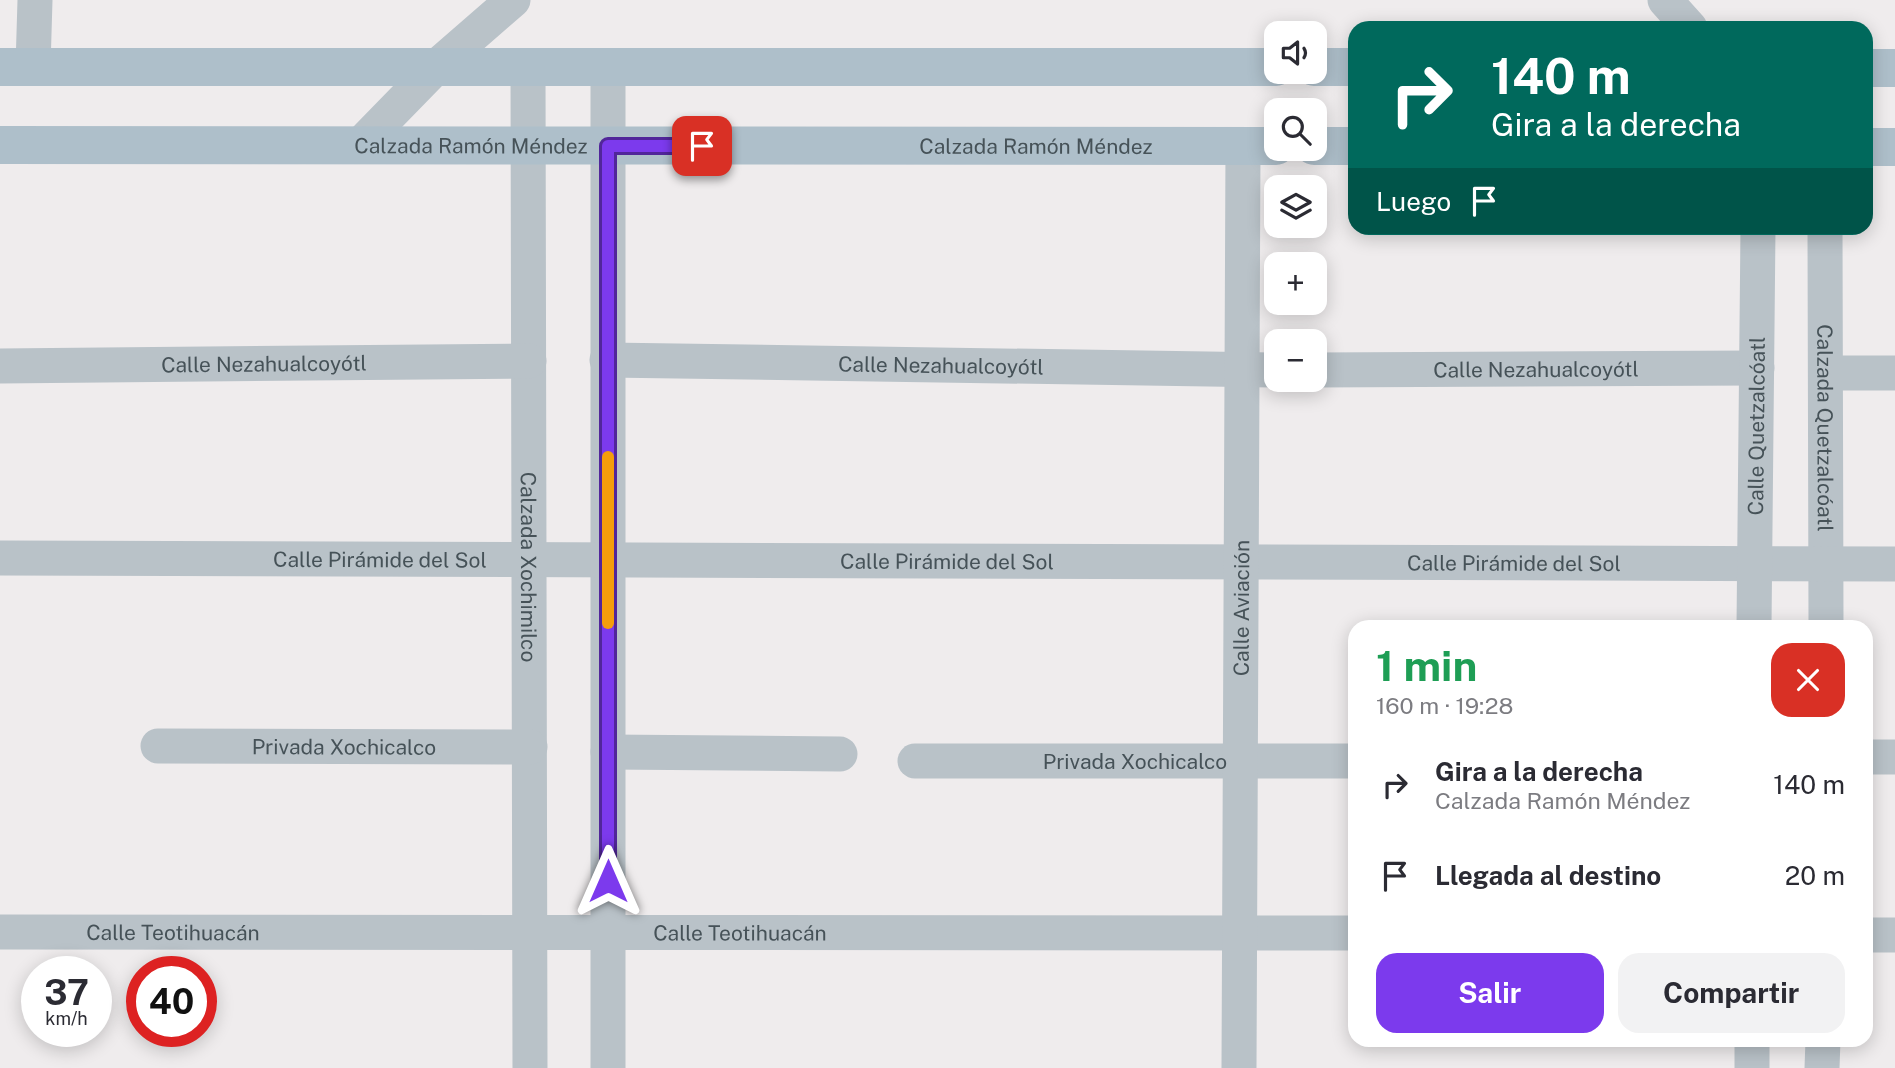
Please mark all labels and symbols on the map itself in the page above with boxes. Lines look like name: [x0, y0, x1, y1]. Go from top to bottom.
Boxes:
pin: [672, 116, 732, 176]
street label: Calzada Ramón Méndez: [354, 133, 588, 158]
street label: Calzada Ramón Méndez: [919, 133, 1153, 158]
street label: Calzada Quetzalcóatl: [1813, 324, 1838, 532]
street label: Calle Quetzalcóatl: [1743, 337, 1769, 515]
street label: Calle Nezahualcoyótl: [161, 350, 367, 377]
street label: Calle Nezahualcoyótl: [838, 351, 1044, 379]
street label: Calle Nezahualcoyótl: [1433, 356, 1639, 382]
street label: Calzada Xochimilco: [516, 472, 542, 662]
street label: Calle Aviación: [1228, 540, 1254, 676]
street label: Calle Pirámide del Sol: [273, 546, 487, 572]
street label: Calle Pirámide del Sol: [840, 548, 1054, 574]
street label: Calle Pirámide del Sol: [1407, 550, 1621, 576]
street label: Privada Xochicalco: [252, 734, 436, 759]
street label: Privada Xochicalco: [1043, 749, 1227, 774]
position arrow: [571, 844, 645, 918]
street label: Calle Teotihuacán: [86, 920, 260, 945]
street label: Calle Teotihuacán: [653, 920, 827, 945]
speed limit sign: 40: [126, 956, 217, 1047]

